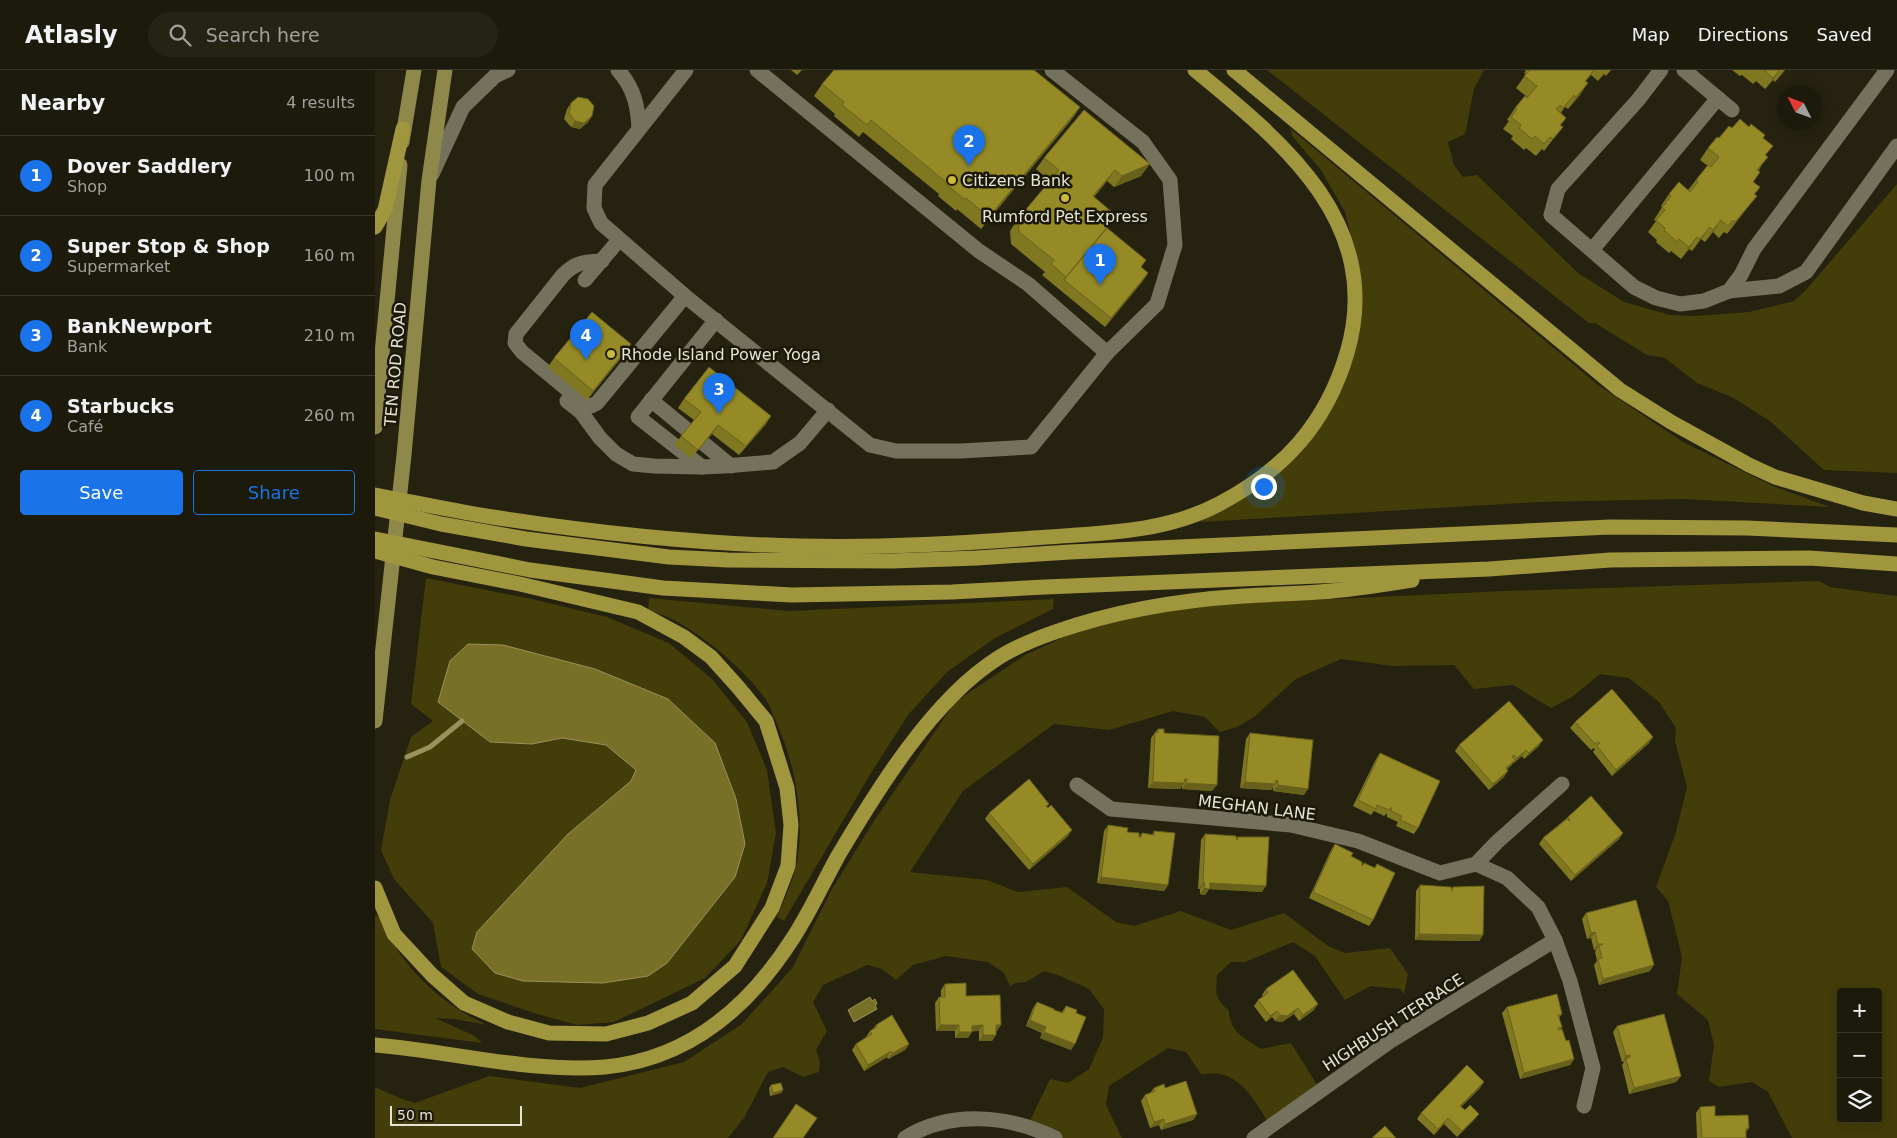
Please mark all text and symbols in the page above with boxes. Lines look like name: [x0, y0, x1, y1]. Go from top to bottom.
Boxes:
search box: [148, 12, 498, 57]
text: Atlasly: [25, 21, 118, 49]
icon: search: [166, 21, 194, 49]
text: Search here: [206, 24, 320, 46]
text: Map: [1632, 24, 1670, 45]
text: Directions: [1698, 24, 1788, 45]
text: Saved: [1816, 24, 1872, 45]
north arrow: [1777, 85, 1822, 130]
text: Nearby: [20, 91, 105, 115]
text: 4 results: [286, 93, 355, 112]
pin: 2: [953, 125, 985, 166]
text: Dover Saddlery: [67, 155, 232, 177]
text: 1: [30, 166, 42, 185]
text: 100 m: [304, 166, 355, 185]
place label: Citizens Bank: [962, 171, 1071, 190]
marker: Citizens Bank: [946, 174, 958, 186]
text: Shop: [67, 177, 107, 196]
marker: Rumford Pet Express: [1059, 192, 1071, 204]
place label: Rumford Pet Express: [982, 207, 1148, 226]
text: Super Stop & Shop: [67, 235, 270, 257]
pin: 1: [1084, 244, 1116, 285]
text: 2: [30, 246, 42, 265]
text: 160 m: [304, 246, 355, 265]
text: Supermarket: [67, 257, 170, 276]
street label: TEN ROD ROAD: [381, 301, 410, 428]
text: BankNewport: [67, 315, 212, 337]
pin: 4: [570, 319, 602, 360]
text: 3: [30, 326, 42, 345]
text: 210 m: [304, 326, 355, 345]
text: Bank: [67, 337, 107, 356]
place label: Rhode Island Power Yoga: [621, 345, 821, 364]
marker: Rhode Island Power Yoga: [605, 348, 617, 360]
pin: 3: [703, 373, 735, 414]
text: Starbucks: [67, 395, 174, 417]
text: 4: [30, 406, 42, 425]
text: 260 m: [304, 406, 355, 425]
text: Café: [67, 417, 103, 436]
button: Save: [20, 470, 183, 515]
button: Share: [193, 470, 355, 515]
your location: [1251, 474, 1277, 500]
street label: MEGHAN LANE: [1197, 791, 1317, 824]
street label: HIGHBUSH TERRACE: [1319, 970, 1467, 1075]
map controls: [1837, 988, 1882, 1123]
button: +: [1837, 988, 1882, 1033]
button: −: [1837, 1033, 1882, 1078]
button: layers: [1837, 1078, 1882, 1123]
scale bar: [390, 1103, 523, 1126]
text: 50 m: [397, 1107, 433, 1123]

